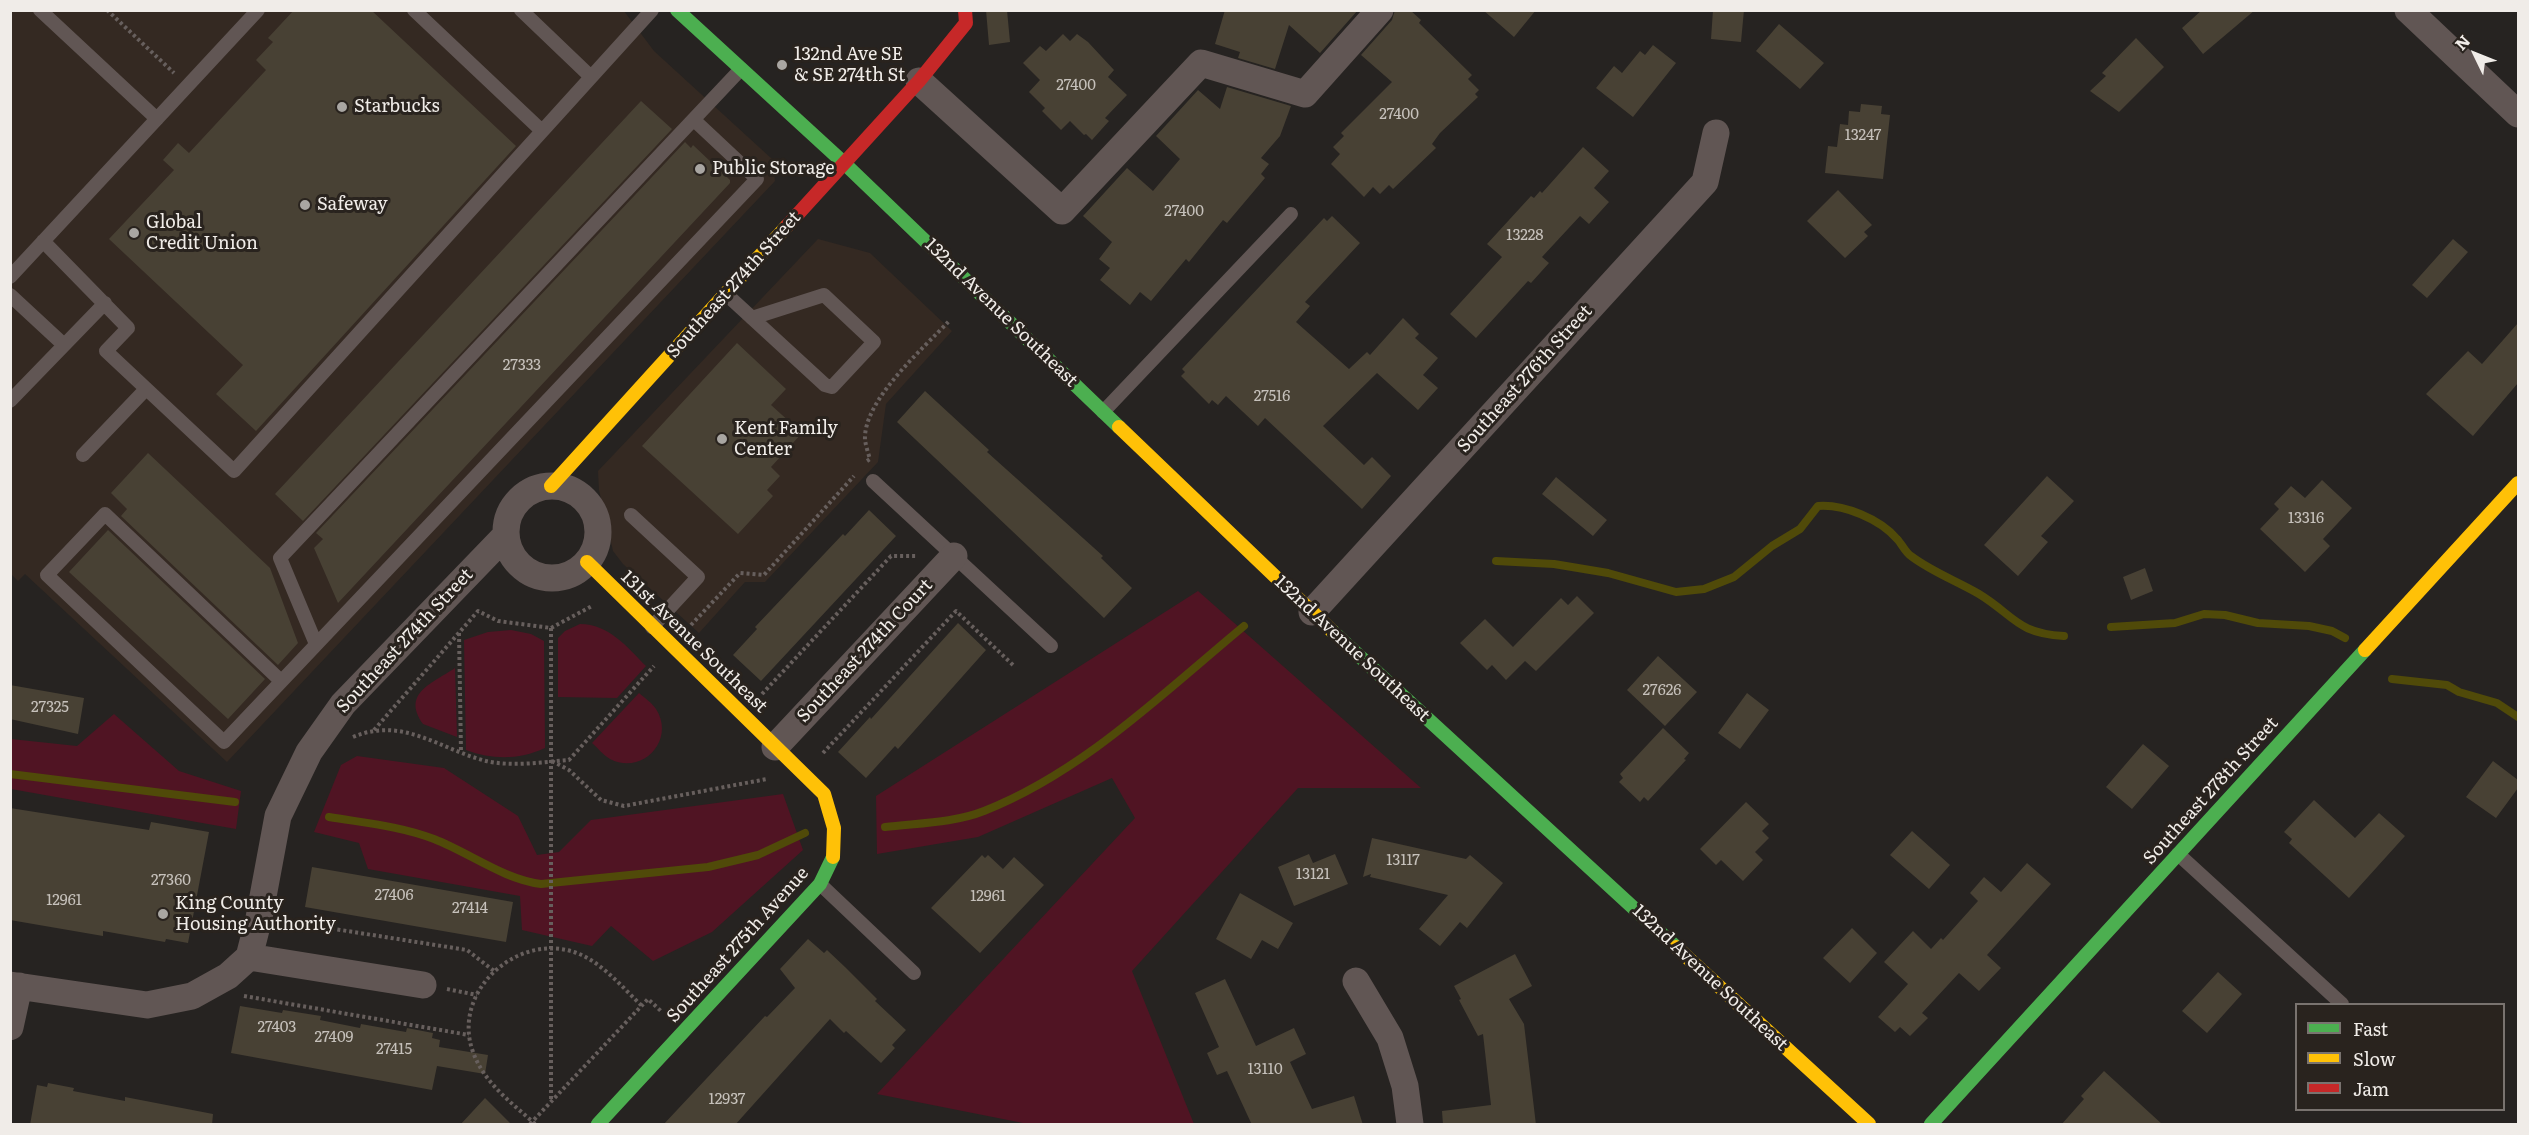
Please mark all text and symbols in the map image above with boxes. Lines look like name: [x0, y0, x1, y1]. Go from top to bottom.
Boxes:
north arrow: [2445, 24, 2505, 84]
text: N: [2448, 29, 2475, 55]
place label: 132nd Ave SE & SE 274th St: [794, 44, 905, 86]
marker: 132nd Ave SE & SE 274th St: [775, 58, 789, 72]
house number: 27400: [1056, 77, 1096, 95]
place label: Starbucks: [354, 96, 440, 118]
marker: Starbucks: [335, 100, 349, 114]
house number: 27400: [1379, 106, 1419, 124]
house number: 13247: [1845, 127, 1881, 145]
place label: Public Storage: [712, 158, 835, 180]
marker: Public Storage: [693, 162, 707, 176]
place label: Safeway: [317, 194, 388, 216]
marker: Safeway: [298, 198, 312, 212]
house number: 27400: [1164, 203, 1204, 221]
street label: Southeast 274th Street: [662, 207, 806, 363]
place label: Global Credit Union: [146, 212, 258, 254]
marker: Global Credit Union: [127, 226, 141, 240]
house number: 13228: [1506, 227, 1544, 245]
street label: 132nd Avenue Southeast: [920, 234, 1082, 392]
street label: Southeast 276th Street: [1453, 301, 1597, 457]
house number: 27333: [503, 357, 541, 375]
house number: 27516: [1254, 388, 1290, 406]
place label: Kent Family Center: [734, 418, 838, 460]
marker: Kent Family Center: [715, 432, 729, 446]
house number: 13316: [2288, 510, 2324, 528]
street label: Southeast 274th Street: [332, 564, 478, 718]
street label: 131st Avenue Southeast: [616, 566, 772, 718]
street label: 132nd Avenue Southeast: [1270, 571, 1434, 727]
street label: Southeast 274th Court: [793, 575, 937, 727]
house number: 27626: [1643, 682, 1681, 700]
house number: 27325: [31, 699, 69, 717]
street label: Southeast 278th Street: [2139, 713, 2283, 869]
house number: 13117: [1386, 852, 1420, 870]
street label: Southeast 275th Avenue: [663, 863, 813, 1027]
house number: 13121: [1296, 866, 1330, 884]
house number: 27360: [151, 872, 191, 890]
house number: 27406: [375, 887, 413, 905]
house number: 12961: [970, 888, 1006, 906]
house number: 12961: [46, 892, 82, 910]
place label: King County Housing Authority: [175, 893, 336, 936]
house number: 27414: [452, 900, 488, 918]
street label: 132nd Avenue Southeast: [1628, 900, 1792, 1056]
marker: King County Housing Authority: [156, 907, 170, 921]
legend: [2295, 1003, 2505, 1111]
text: Fast: [2353, 1015, 2388, 1042]
house number: 27403: [258, 1019, 296, 1037]
house number: 27409: [315, 1029, 353, 1047]
house number: 27415: [376, 1041, 412, 1059]
text: Slow: [2353, 1045, 2395, 1072]
house number: 13110: [1247, 1061, 1283, 1079]
text: Jam: [2353, 1075, 2389, 1102]
house number: 12937: [709, 1091, 745, 1109]

